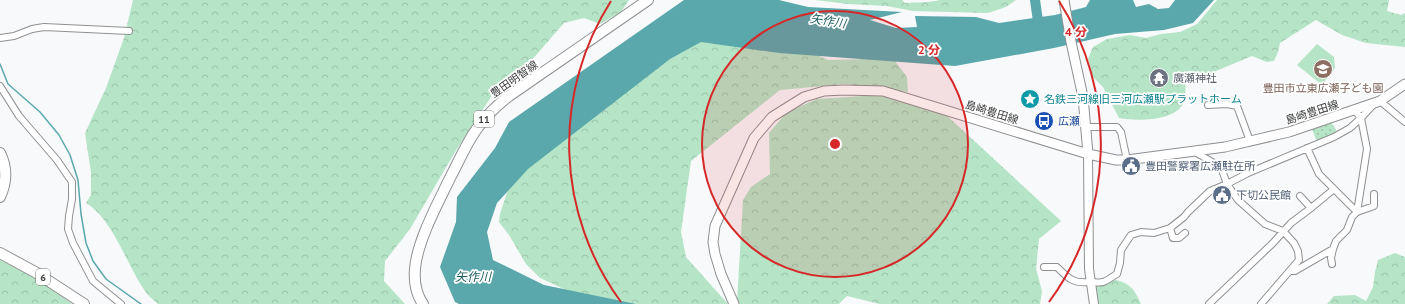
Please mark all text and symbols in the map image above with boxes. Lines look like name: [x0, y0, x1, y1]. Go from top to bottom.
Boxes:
water label: 矢作川: [809, 10, 849, 31]
text: 4 分: [1065, 24, 1087, 39]
text: 2 分: [918, 42, 940, 57]
street label: 豊田明智線: [487, 57, 541, 101]
school or university icon: 豊田市立東広瀬子ども園: [1312, 58, 1334, 80]
temple icon: 廣瀬神社: [1148, 67, 1170, 89]
place label: 廣瀬神社: [1173, 71, 1217, 85]
place label: 豊田市立東広瀬子ども園: [1263, 81, 1384, 95]
place icon: 名鉄三河線旧三河広瀬駅プラットホーム: [1019, 88, 1041, 110]
place label: 名鉄三河線旧三河広瀬駅プラットホーム: [1044, 92, 1242, 106]
street label: 島崎豊田線: [964, 97, 1020, 127]
street label: 島崎豊田線: [1284, 97, 1340, 127]
bus stop icon: 広瀬: [1033, 110, 1055, 132]
road number: 11: [474, 111, 494, 127]
place label: 広瀬: [1058, 114, 1080, 128]
centre of rings: [828, 137, 842, 151]
public building icon: 豊田警察署広瀬駐在所: [1120, 155, 1142, 177]
place label: 豊田警察署広瀬駐在所: [1145, 159, 1256, 173]
public building icon: 下切公民館: [1211, 184, 1233, 206]
place label: 下切公民館: [1236, 188, 1291, 202]
road number: 6: [36, 269, 50, 285]
water label: 矢作川: [455, 269, 493, 284]

